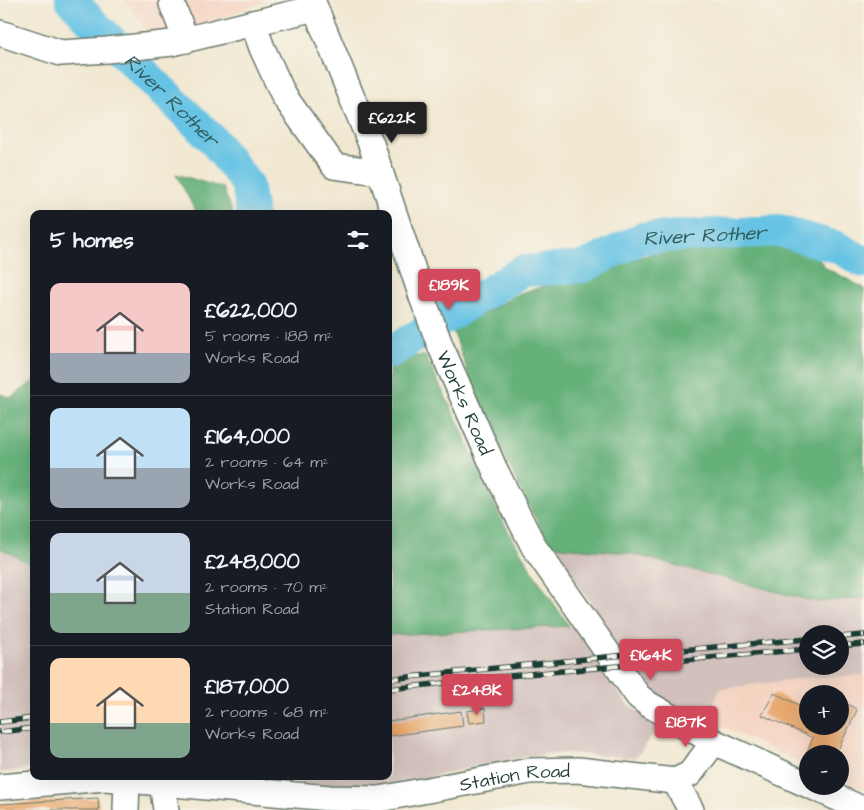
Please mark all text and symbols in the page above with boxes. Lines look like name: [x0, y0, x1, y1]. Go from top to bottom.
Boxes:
water label: River Rother: [117, 48, 226, 155]
pin: £622K: [357, 102, 427, 144]
text: £622K: [369, 107, 415, 129]
water label: River Rother: [643, 219, 769, 253]
text: 5 homes: [50, 226, 134, 255]
icon: filters: [344, 226, 372, 254]
pin: £189K: [414, 268, 484, 311]
text: £189K: [429, 274, 469, 296]
text: £622,000: [205, 296, 297, 325]
icon: home: [90, 303, 150, 363]
text: 5 rooms · 188 m²: [205, 325, 333, 347]
text: Works Road: [205, 347, 299, 369]
street label: Works Road: [429, 347, 499, 460]
text: £164,000: [205, 422, 290, 451]
icon: home: [90, 428, 150, 488]
text: 2 rooms · 64 m²: [205, 451, 329, 473]
text: Works Road: [205, 473, 299, 495]
text: £248,000: [205, 547, 300, 576]
icon: home: [90, 553, 150, 613]
text: 2 rooms · 70 m²: [205, 576, 328, 598]
text: Station Road: [205, 598, 299, 620]
map controls: [799, 625, 849, 795]
button: layers: [799, 625, 849, 675]
pin: £164K: [616, 638, 686, 681]
text: £164K: [630, 644, 672, 666]
text: £187,000: [205, 672, 289, 701]
pin: £248K: [442, 674, 512, 716]
icon: home: [90, 678, 150, 738]
text: £248K: [453, 679, 501, 701]
button: +: [799, 685, 849, 735]
text: 2 rooms · 68 m²: [205, 701, 328, 723]
pin: £187K: [651, 706, 721, 748]
text: £187K: [666, 711, 706, 733]
text: Works Road: [205, 723, 299, 745]
button: −: [799, 745, 849, 795]
street label: Station Road: [457, 758, 571, 799]

